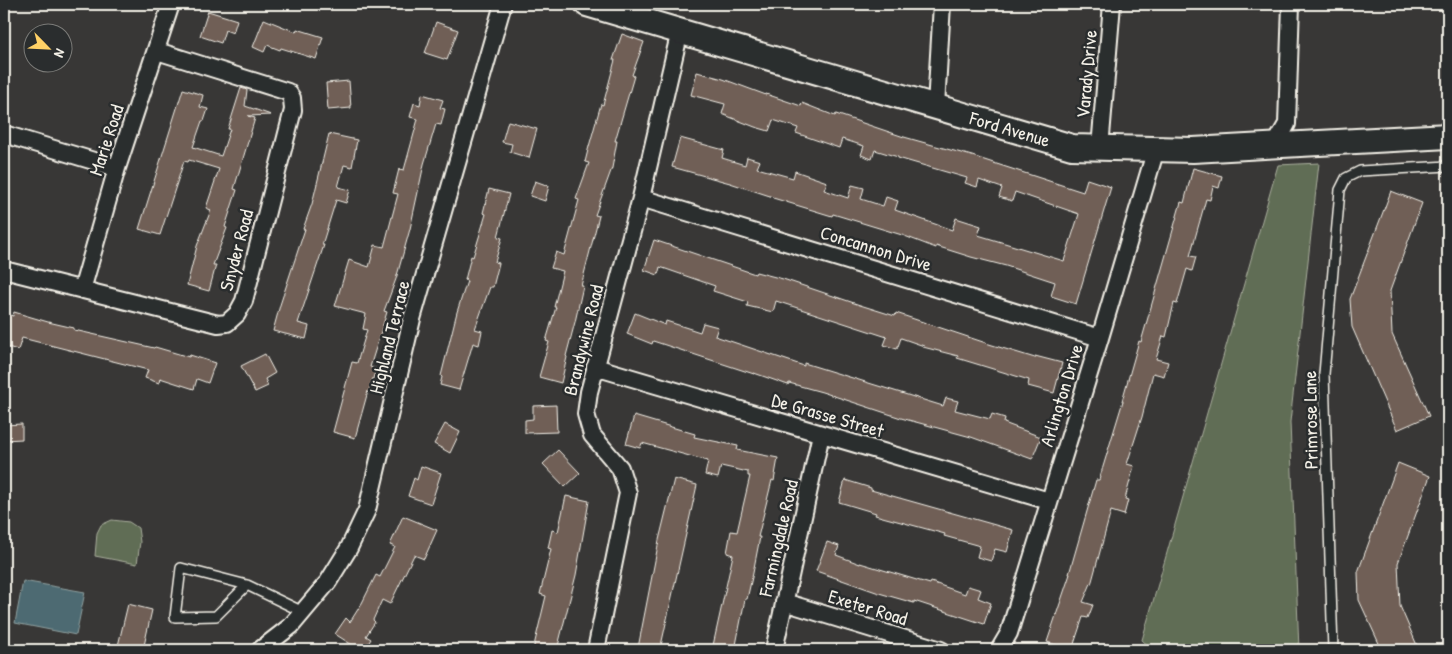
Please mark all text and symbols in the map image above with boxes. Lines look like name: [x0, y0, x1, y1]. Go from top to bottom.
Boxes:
north arrow: [22, 22, 72, 72]
street label: Varady Drive: [1069, 28, 1103, 119]
text: N: [50, 46, 71, 61]
street label: Marie Road: [82, 101, 130, 179]
street label: Ford Avenue: [966, 104, 1053, 153]
street label: Snyder Road: [213, 206, 259, 294]
street label: Concannon Drive: [817, 219, 935, 277]
street label: Highland Terrace: [362, 277, 416, 396]
street label: Brandywine Road: [557, 281, 609, 398]
street label: Arlington Drive: [1033, 340, 1089, 449]
street label: Primrose Lane: [1296, 370, 1324, 469]
street label: De Grasse Street: [769, 387, 888, 444]
street label: Farmingdale Road: [752, 476, 804, 600]
street label: Exeter Road: [825, 583, 911, 632]

